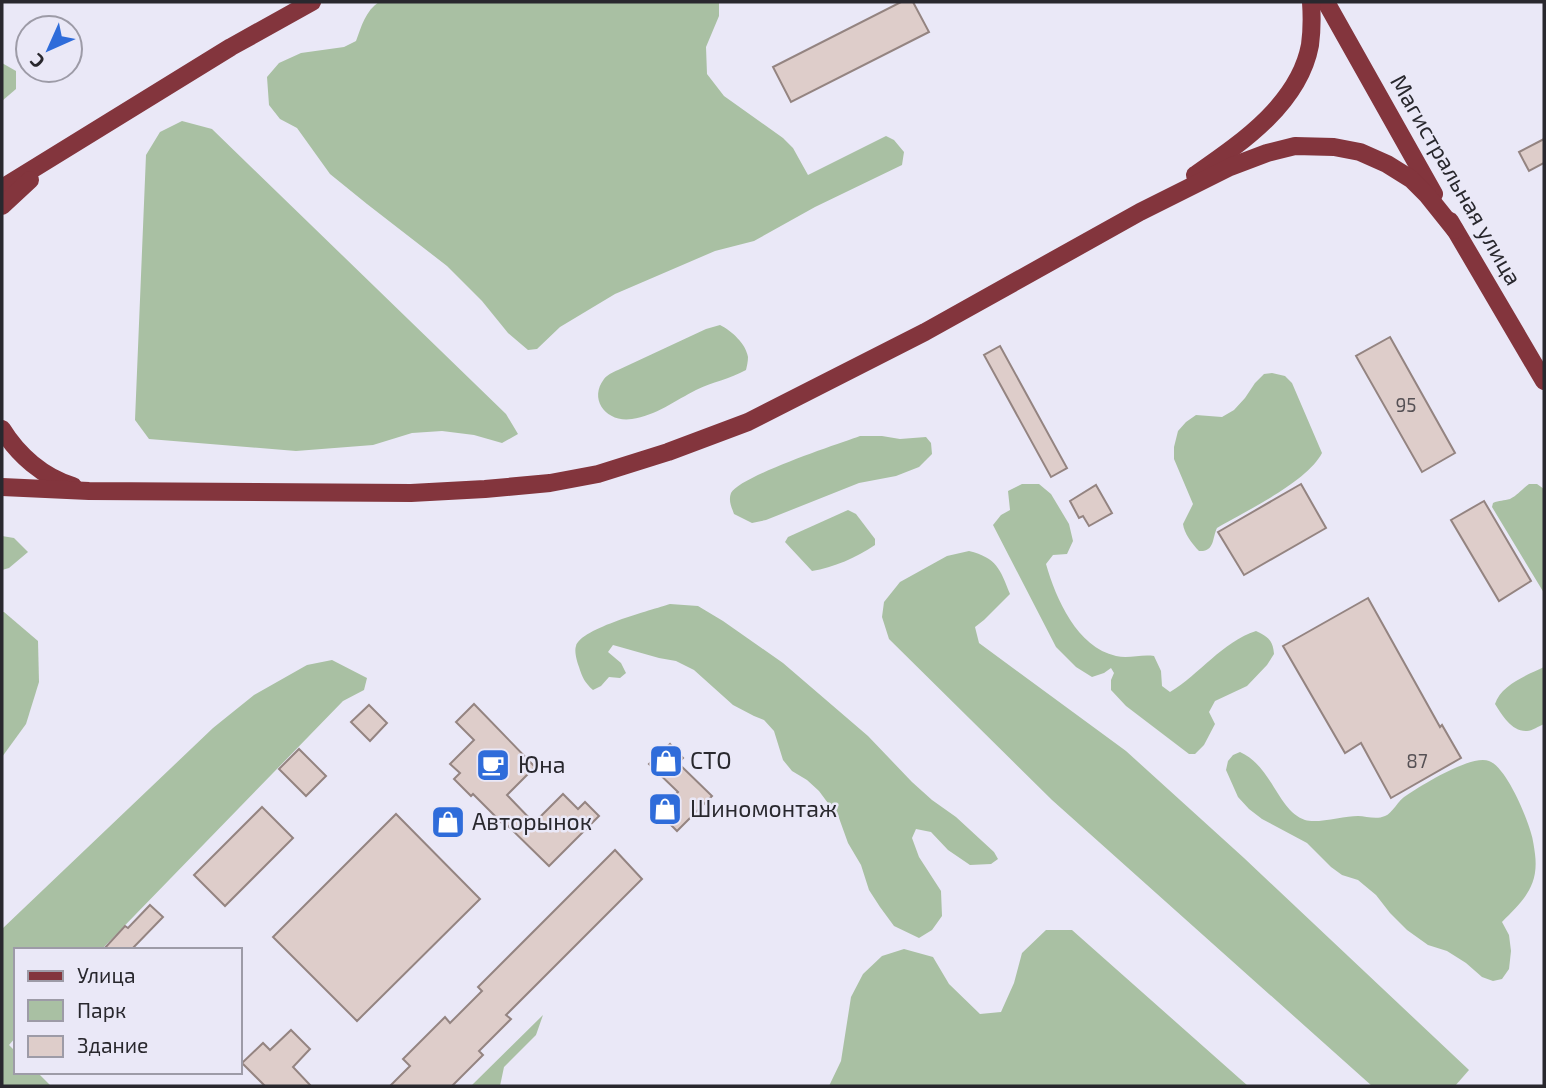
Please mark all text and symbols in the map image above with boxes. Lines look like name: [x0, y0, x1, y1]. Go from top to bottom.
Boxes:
north arrow: [14, 14, 84, 84]
text: С: [25, 49, 49, 73]
street label: Магистральная улица: [1384, 69, 1529, 290]
house number: 95: [1395, 393, 1417, 416]
shop icon: СТО: [647, 742, 685, 780]
cafe icon: Юна: [474, 746, 512, 784]
place label: СТО: [690, 746, 732, 774]
house number: 87: [1406, 749, 1428, 772]
place label: Юна: [518, 750, 565, 778]
shop icon: Шиномонтаж: [646, 790, 684, 828]
place label: Шиномонтаж: [690, 794, 837, 822]
shop icon: Авторынок: [429, 803, 467, 841]
place label: Авторынок: [472, 807, 592, 835]
legend: [14, 948, 242, 1074]
text: Улица: [77, 962, 136, 987]
text: Парк: [77, 997, 126, 1022]
text: Здание: [77, 1032, 148, 1057]

